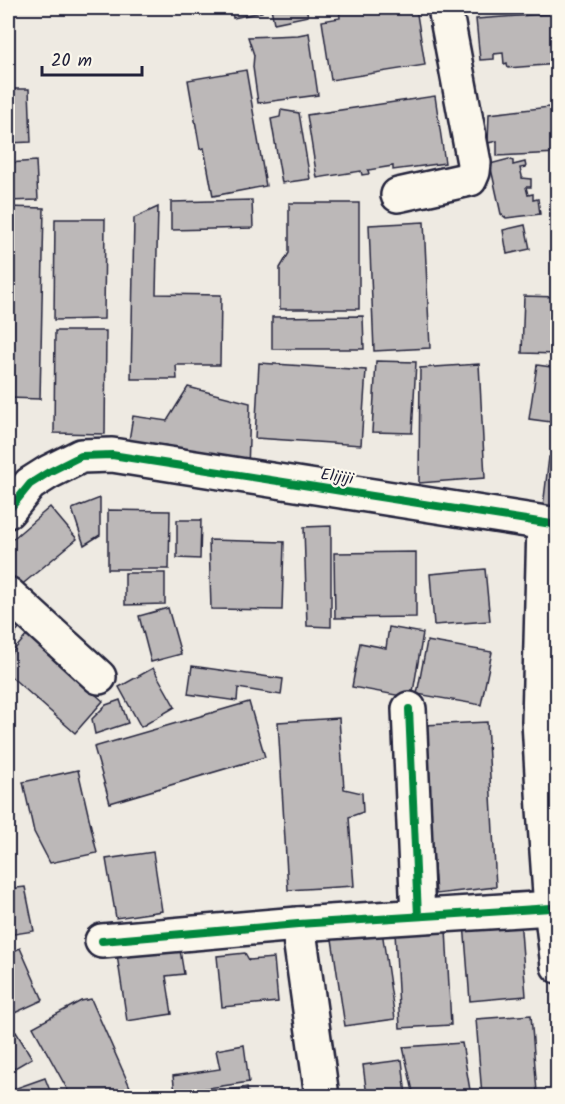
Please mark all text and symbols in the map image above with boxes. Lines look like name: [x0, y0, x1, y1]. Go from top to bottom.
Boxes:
scale bar: [42, 39, 142, 77]
text: 20 m: [51, 47, 92, 76]
street label: Elijiji: [319, 462, 356, 492]

